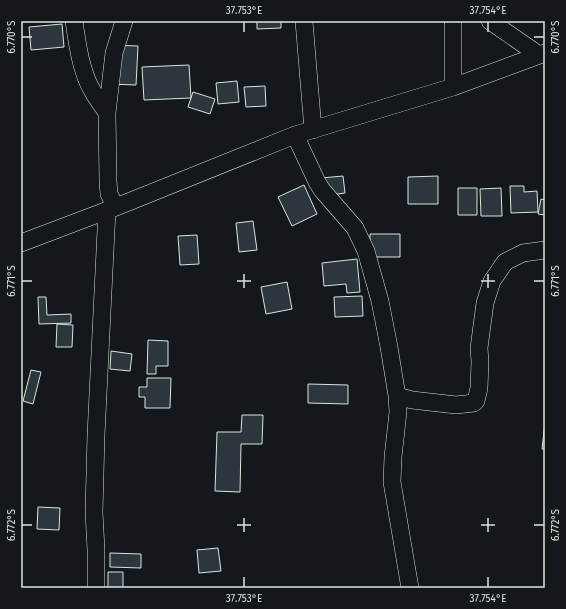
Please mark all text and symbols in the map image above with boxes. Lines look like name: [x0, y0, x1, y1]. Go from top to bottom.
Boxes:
text: 37.753°E: [226, 5, 262, 17]
text: 37.754°E: [470, 5, 506, 17]
text: 6.770°S: [6, 20, 18, 53]
text: 6.770°S: [550, 20, 562, 53]
text: 6.771°S: [6, 265, 18, 297]
text: 6.771°S: [550, 265, 562, 297]
text: 6.772°S: [6, 508, 18, 541]
text: 6.772°S: [550, 508, 562, 541]
text: 37.753°E: [226, 593, 262, 605]
text: 37.754°E: [470, 593, 506, 605]

